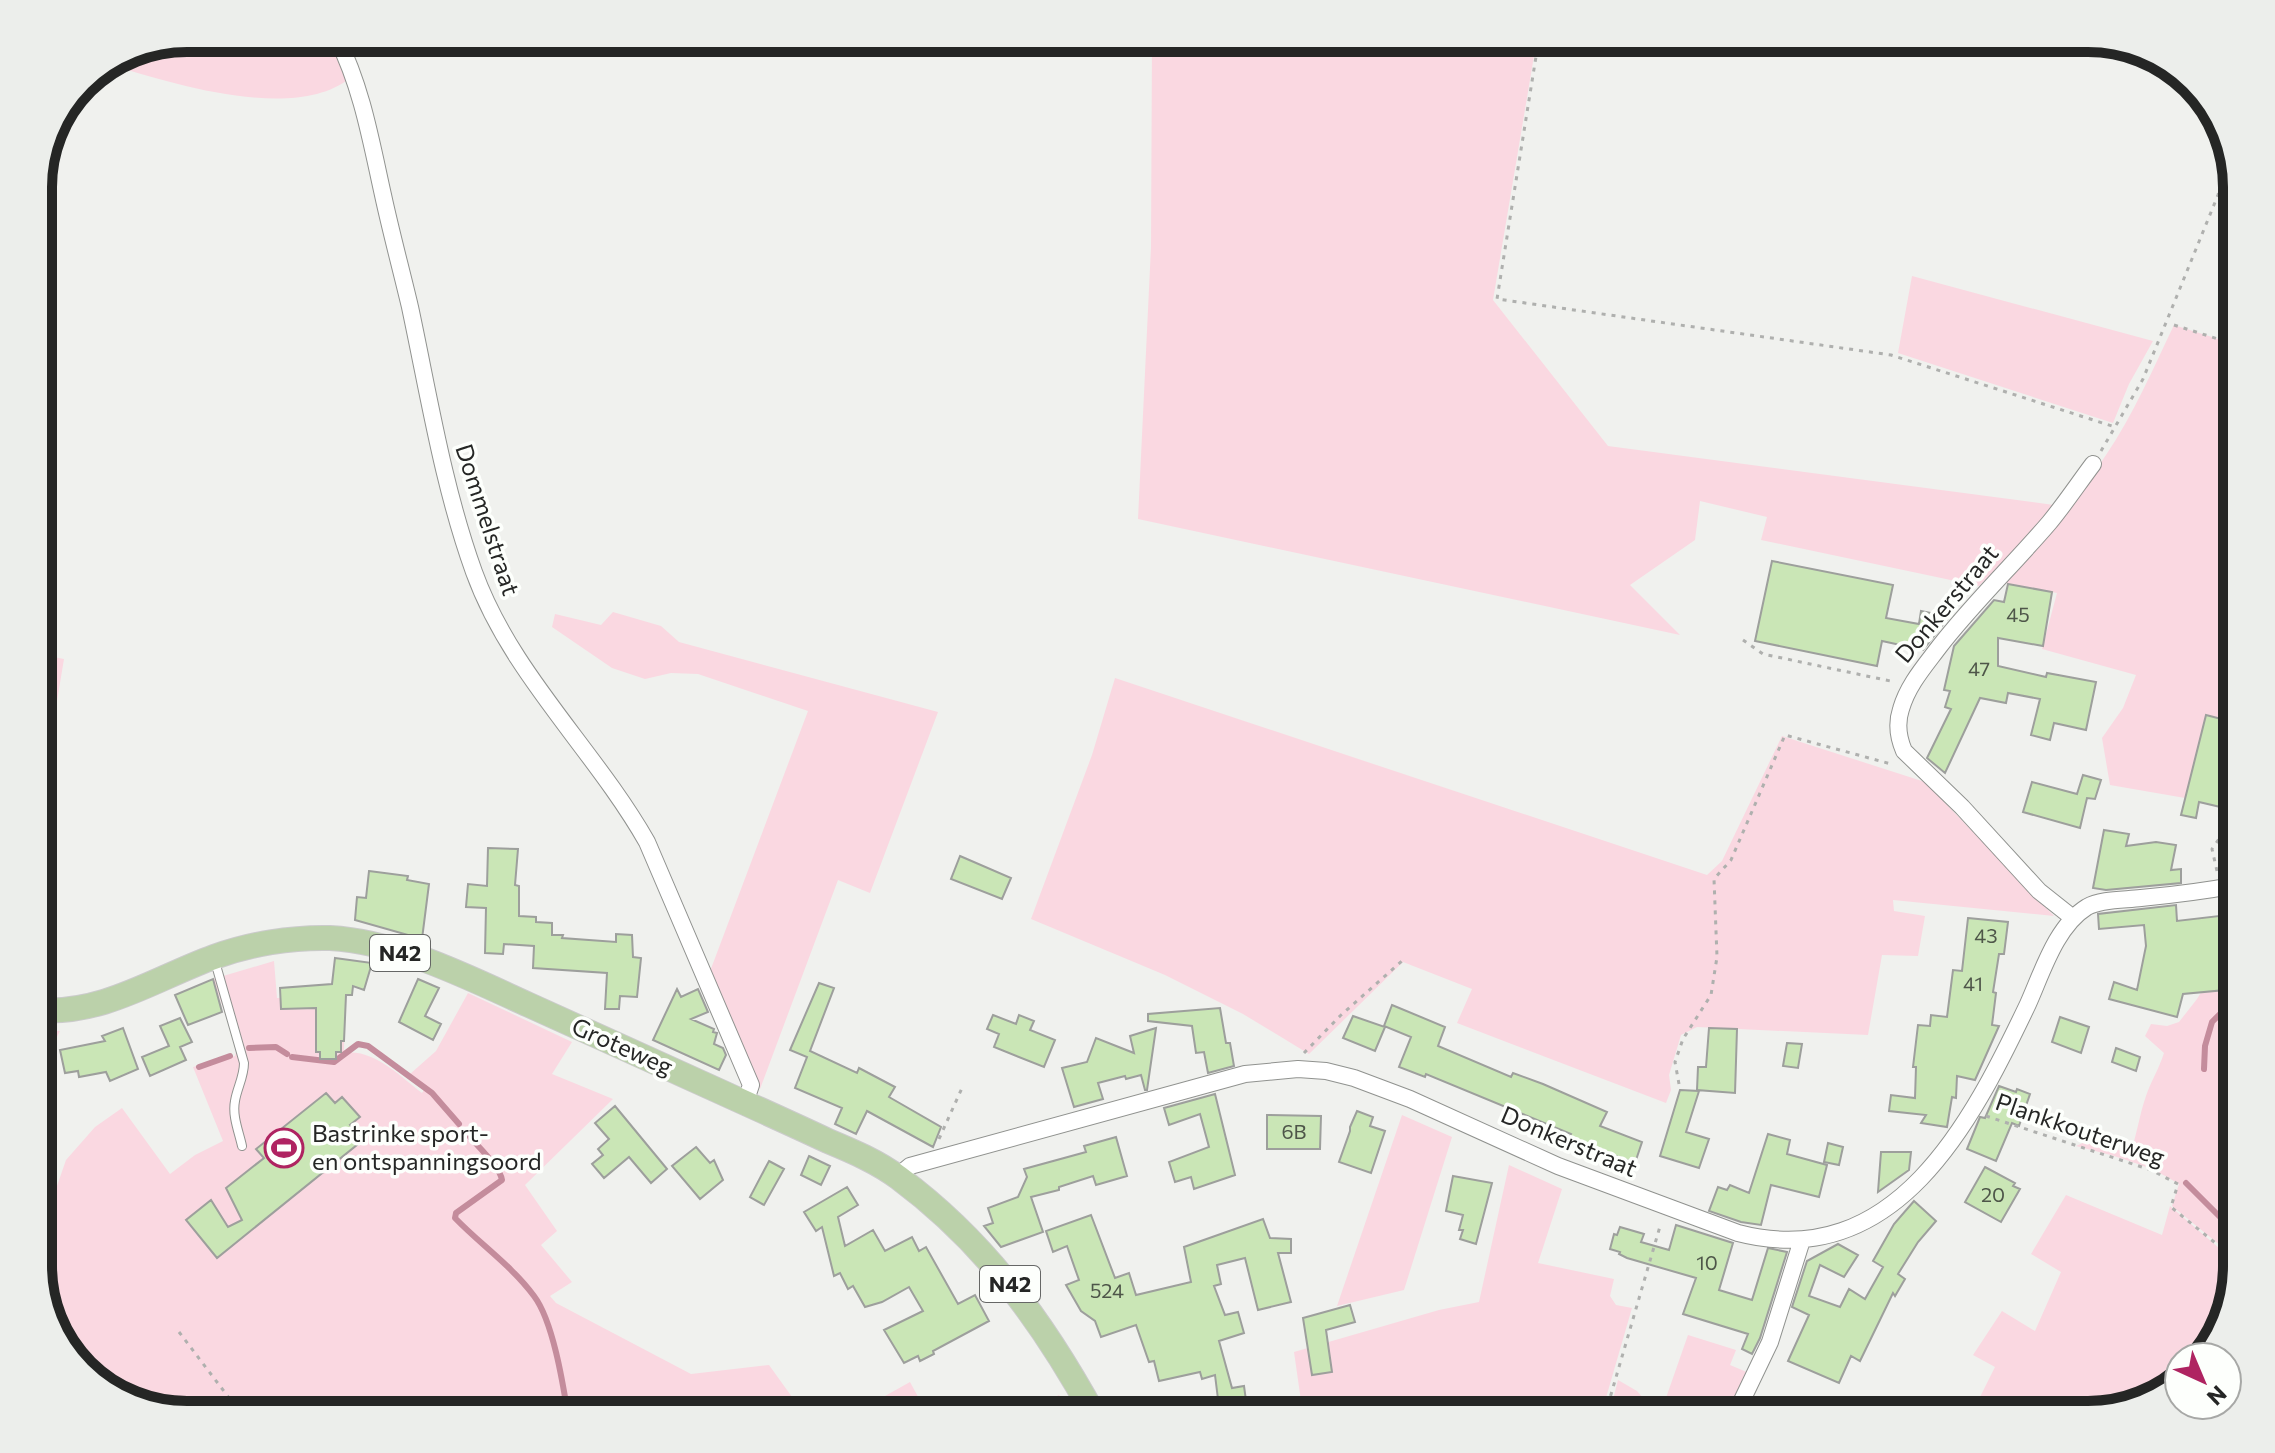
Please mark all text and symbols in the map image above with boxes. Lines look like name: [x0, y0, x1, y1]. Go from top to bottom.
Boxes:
street label: Dommelstraat: [450, 440, 527, 599]
street label: Donkerstraat: [1888, 538, 2004, 668]
house number: 45: [2006, 602, 2030, 626]
house number: 47: [1968, 656, 1990, 680]
house number: 43: [1974, 923, 1998, 947]
road number: N42: [370, 935, 430, 971]
house number: 41: [1963, 971, 1983, 995]
street label: Groteweg: [568, 1011, 678, 1081]
street label: Plankkouterweg: [1992, 1086, 2169, 1171]
street label: Donkerstraat: [1497, 1099, 1642, 1182]
place label: Bastrinke sport- en ontspanningsoord: [312, 1118, 542, 1175]
house number: 6B: [1281, 1119, 1307, 1143]
sports icon: Bastrinke sport- en ontspanningsoord: [263, 1127, 305, 1169]
house number: 20: [1981, 1182, 2005, 1206]
house number: 10: [1696, 1250, 1718, 1274]
road number: N42: [980, 1266, 1040, 1302]
house number: 524: [1090, 1278, 1124, 1302]
north arrow: [2163, 1341, 2243, 1421]
text: N: [2202, 1380, 2233, 1411]

